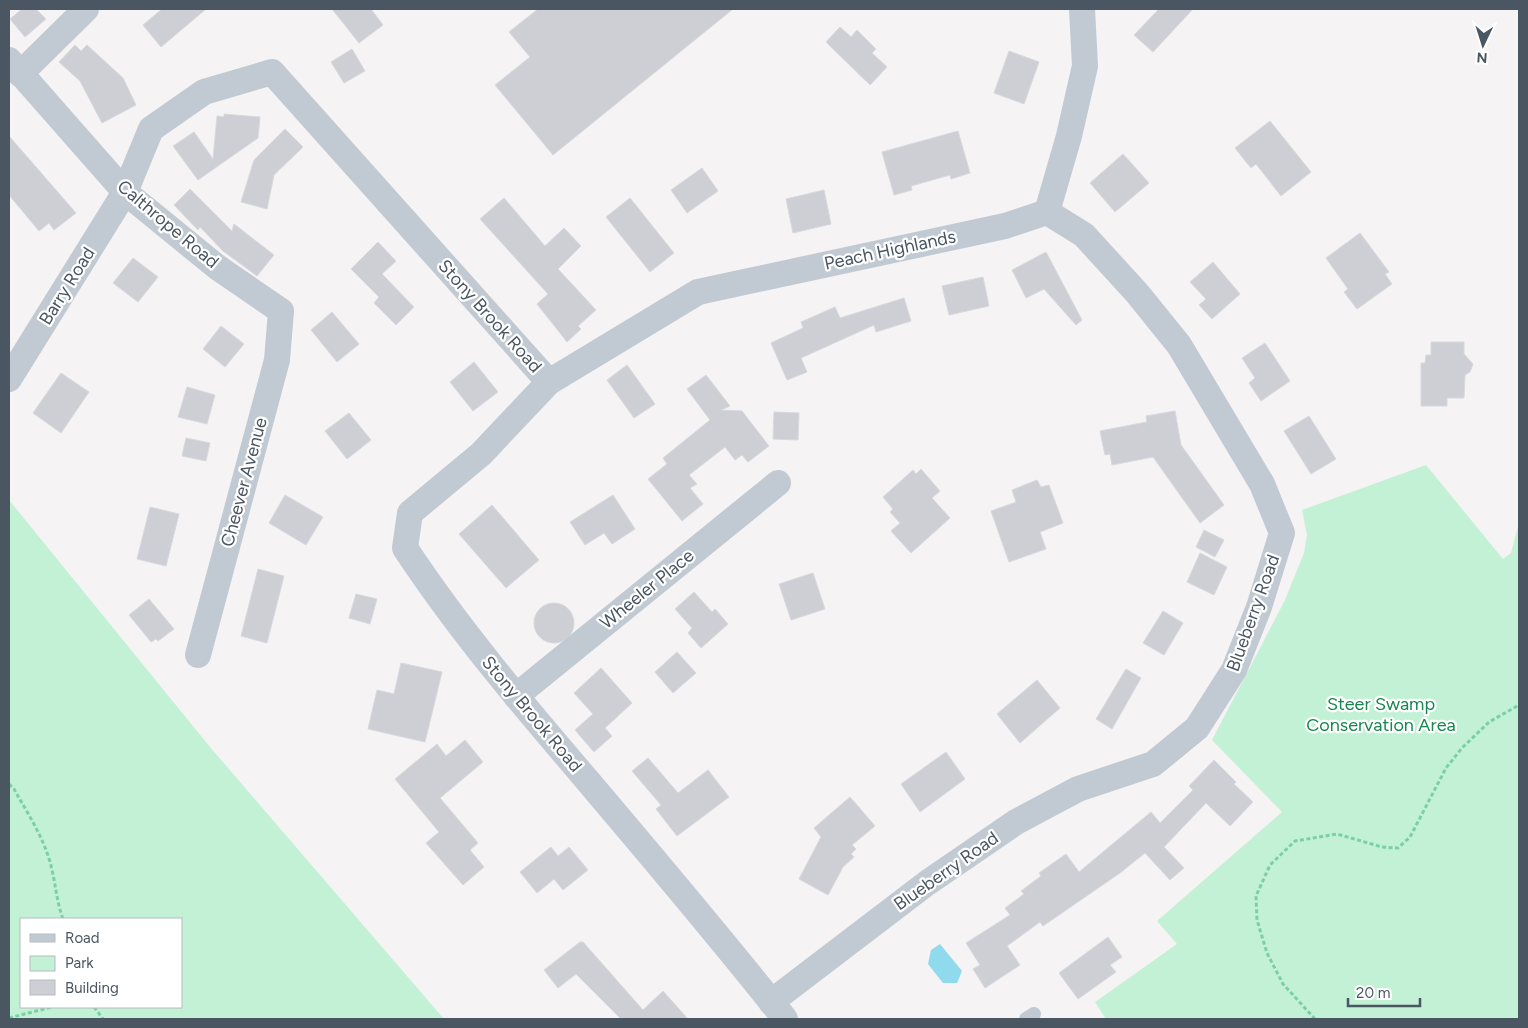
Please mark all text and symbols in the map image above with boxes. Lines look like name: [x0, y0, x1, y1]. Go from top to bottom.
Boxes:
north arrow: [1458, 20, 1508, 70]
text: N: [1476, 49, 1488, 66]
street label: Calthrope Road: [113, 175, 223, 273]
street label: Peach Highlands: [822, 225, 958, 275]
street label: Barry Road: [34, 243, 100, 329]
street label: Stony Brook Road: [433, 255, 547, 377]
street label: Cheever Avenue: [216, 415, 272, 549]
street label: Wheeler Place: [596, 544, 699, 634]
street label: Blueberry Road: [1222, 552, 1284, 674]
street label: Stony Brook Road: [477, 652, 587, 776]
park label: Steer Swamp Conservation Area: [1306, 693, 1456, 736]
street label: Blueberry Road: [889, 827, 1003, 915]
legend: [20, 918, 182, 1008]
text: Road: [65, 929, 100, 947]
text: Park: [65, 954, 94, 972]
scale bar: [1348, 976, 1420, 1008]
text: Building: [65, 979, 119, 997]
text: 20 m: [1356, 984, 1390, 1002]

